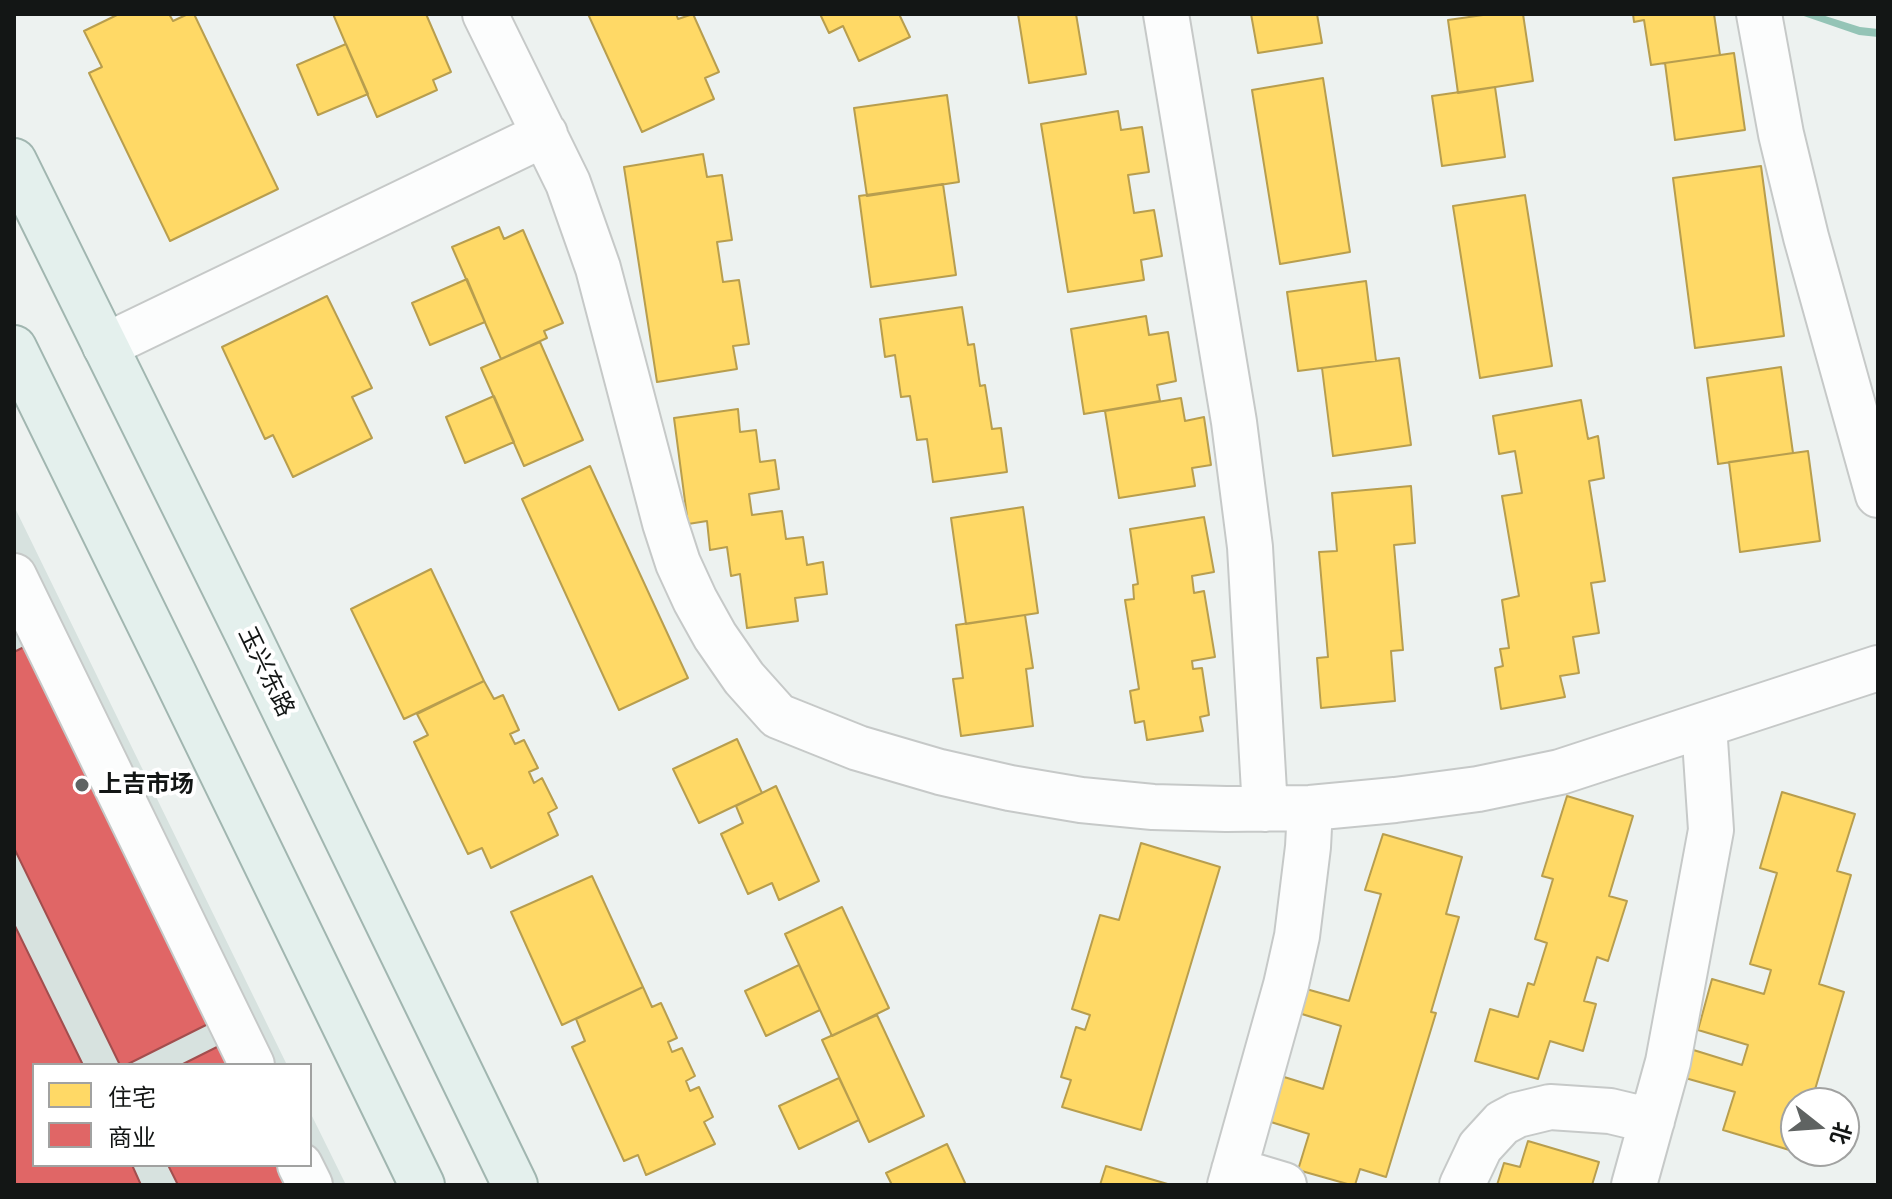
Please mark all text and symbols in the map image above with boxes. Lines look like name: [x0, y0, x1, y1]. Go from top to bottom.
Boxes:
street label: 玉兴东路: [232, 623, 300, 721]
place label: 上吉市场: [98, 771, 194, 799]
marker: 上吉市场: [73, 776, 91, 794]
legend: [32, 1063, 312, 1167]
text: 住宅: [108, 1082, 156, 1112]
north arrow: [1780, 1087, 1860, 1167]
text: 北: [1824, 1119, 1858, 1148]
text: 商业: [108, 1122, 156, 1152]

